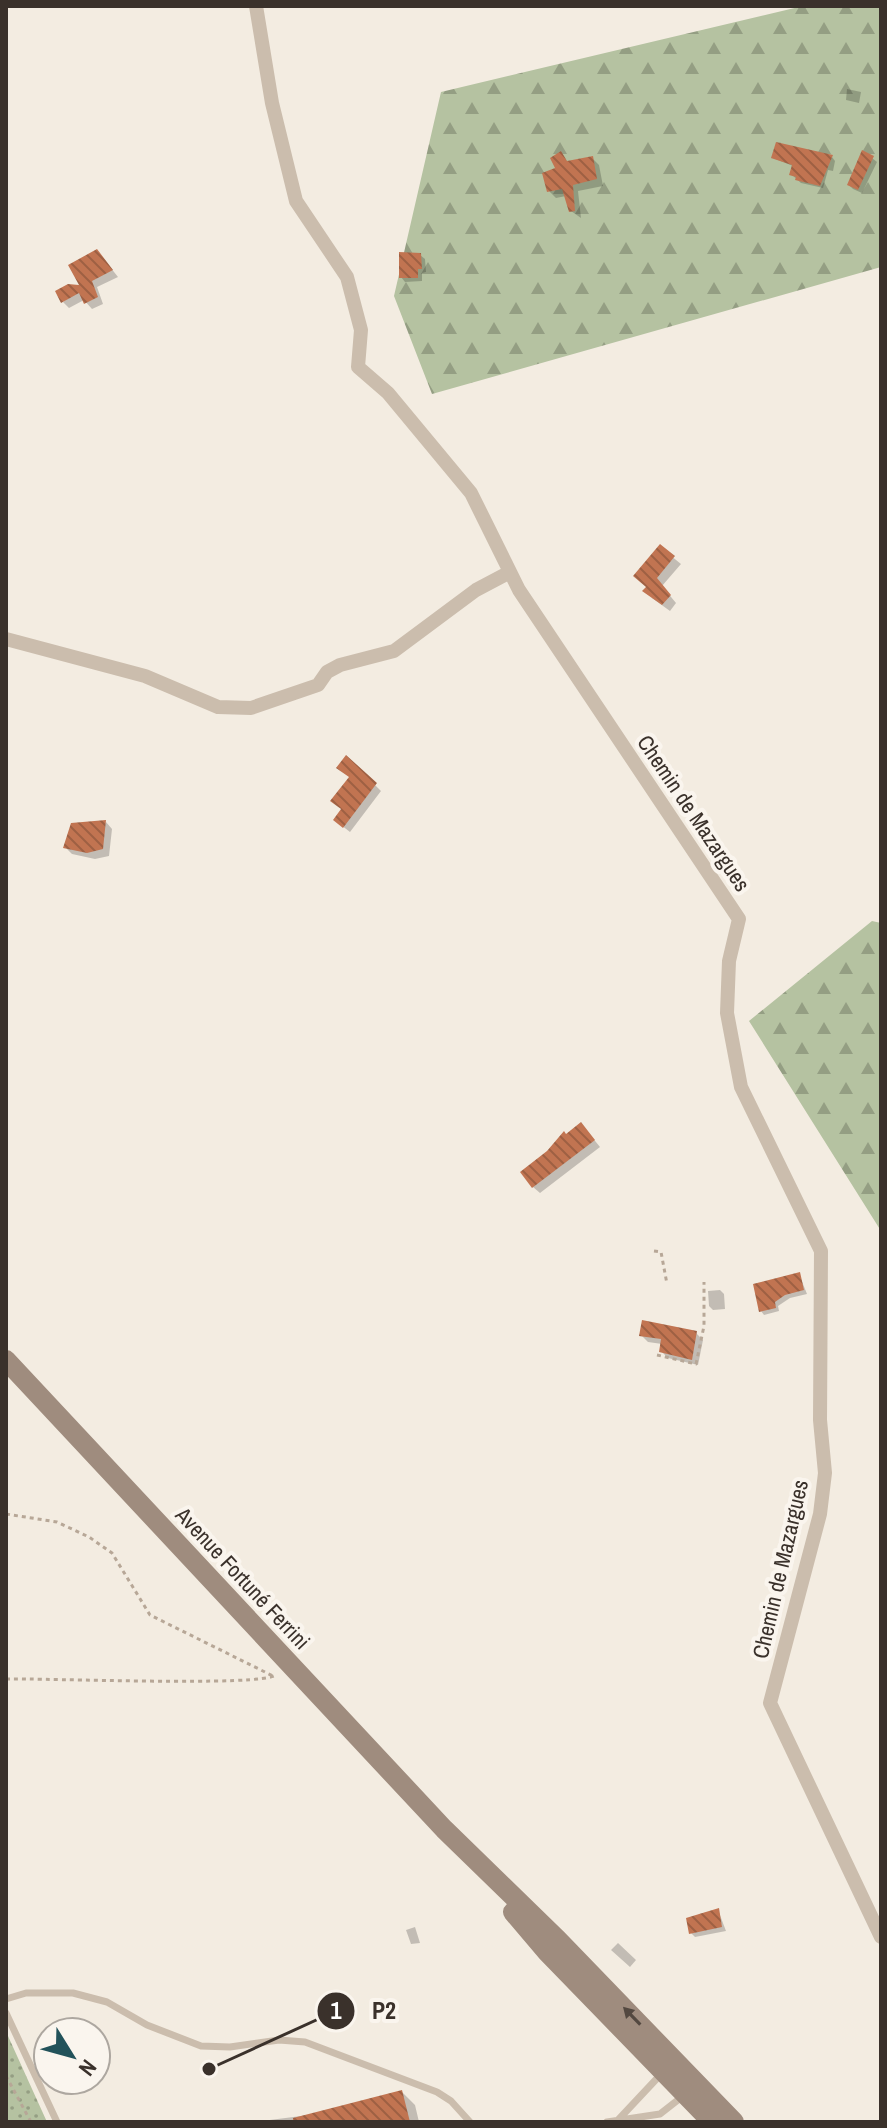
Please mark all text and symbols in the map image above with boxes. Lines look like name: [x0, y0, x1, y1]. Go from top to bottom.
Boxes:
street label: Chemin de Mazargues: [631, 729, 757, 897]
street label: Chemin de Mazargues: [745, 1477, 815, 1661]
street label: Avenue Fortuné Ferrini: [168, 1500, 317, 1656]
callout: P2: [316, 1987, 412, 2035]
text: 1: [331, 1994, 342, 2026]
text: P2: [372, 1994, 396, 2026]
one-way arrow: [623, 2007, 641, 2026]
north arrow: [32, 2016, 112, 2096]
text: N: [72, 2054, 104, 2082]

